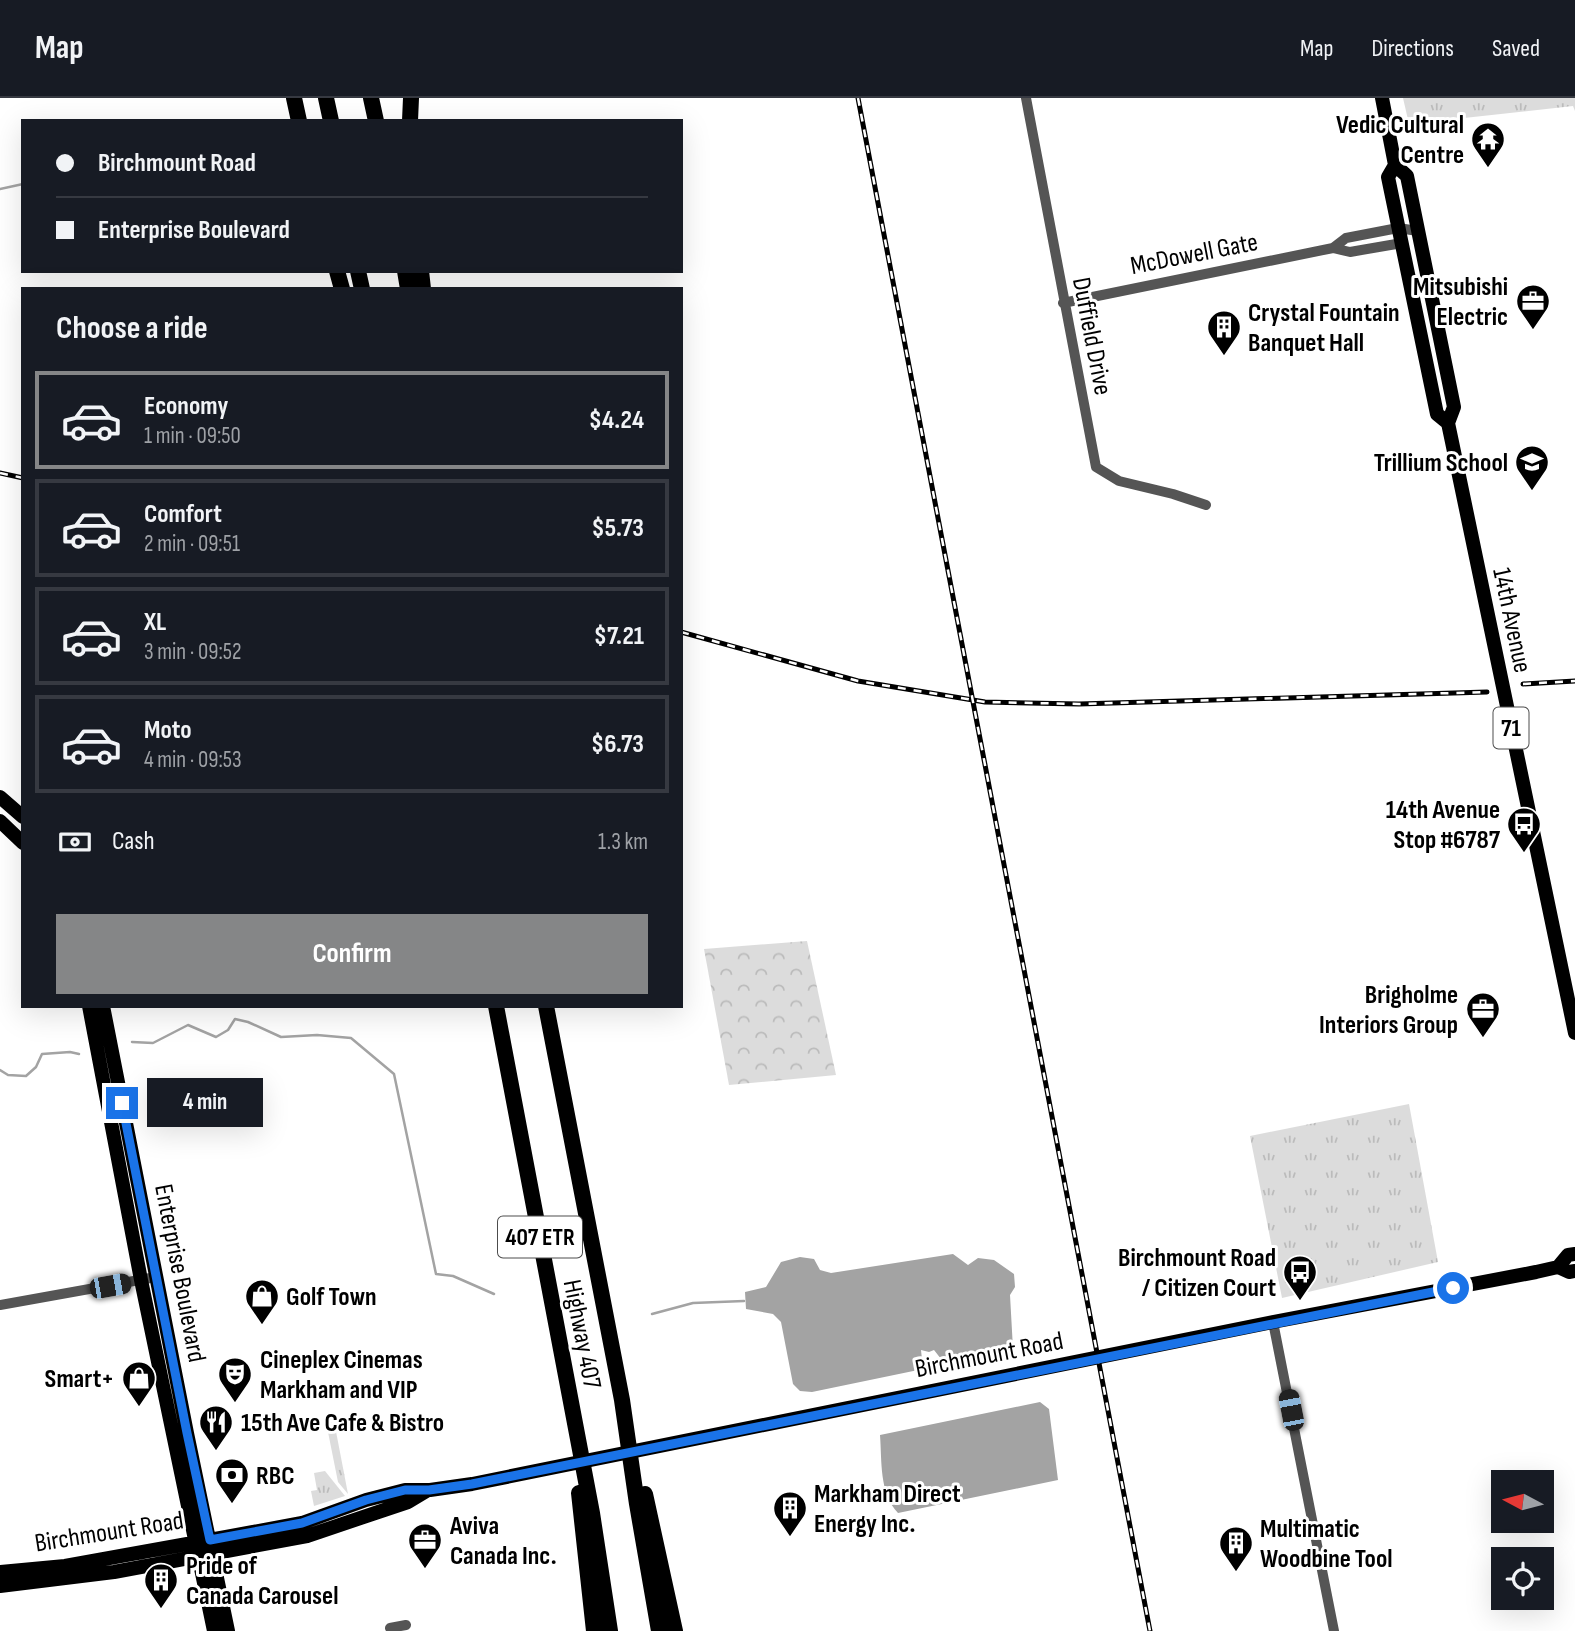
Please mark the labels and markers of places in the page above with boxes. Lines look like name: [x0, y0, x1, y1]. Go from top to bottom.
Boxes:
place label: Vedic Cultural Centre: [1336, 110, 1464, 171]
temple icon: Vedic Cultural Centre: [1469, 120, 1507, 169]
place label: Mitsubishi Electric: [1413, 272, 1508, 333]
office icon: Mitsubishi Electric: [1514, 282, 1552, 331]
place label: Crystal Fountain Banquet Hall: [1248, 298, 1400, 359]
building icon: Crystal Fountain Banquet Hall: [1205, 308, 1243, 357]
school or university icon: Trillium School: [1513, 443, 1551, 492]
place label: Trillium School: [1374, 448, 1508, 479]
place label: 14th Avenue Stop #6787: [1386, 795, 1501, 856]
bus stop icon: 14th Avenue Stop #6787: [1505, 805, 1543, 854]
place label: Brigholme Interiors Group: [1319, 980, 1458, 1041]
office icon: Brigholme Interiors Group: [1464, 990, 1502, 1039]
place label: Birchmount Road / Citizen Court: [1118, 1243, 1276, 1304]
bus stop icon: Birchmount Road / Citizen Court: [1281, 1253, 1319, 1302]
shop icon: Golf Town: [243, 1277, 281, 1326]
place label: Golf Town: [286, 1282, 377, 1313]
place label: Cineplex Cinemas Markham and VIP: [260, 1345, 423, 1406]
theatre icon: Cineplex Cinemas Markham and VIP: [216, 1355, 254, 1404]
shop icon: Smart+: [120, 1359, 158, 1408]
place label: Smart+: [45, 1364, 114, 1395]
restaurant icon: 15th Ave Cafe & Bistro: [197, 1403, 235, 1452]
place label: 15th Ave Cafe & Bistro: [241, 1408, 444, 1439]
bank icon: RBC: [213, 1456, 251, 1505]
place label: RBC: [256, 1461, 295, 1492]
place label: Markham Direct Energy Inc.: [814, 1479, 961, 1540]
building icon: Markham Direct Energy Inc.: [771, 1489, 809, 1538]
place label: Aviva Canada Inc.: [449, 1511, 557, 1572]
place label: Multimatic Woodbine Tool: [1260, 1514, 1393, 1575]
office icon: Aviva Canada Inc.: [406, 1521, 444, 1570]
building icon: Multimatic Woodbine Tool: [1217, 1524, 1255, 1573]
place label: Pride of Canada Carousel: [186, 1551, 338, 1612]
building icon: Pride of Canada Carousel: [142, 1561, 180, 1610]

